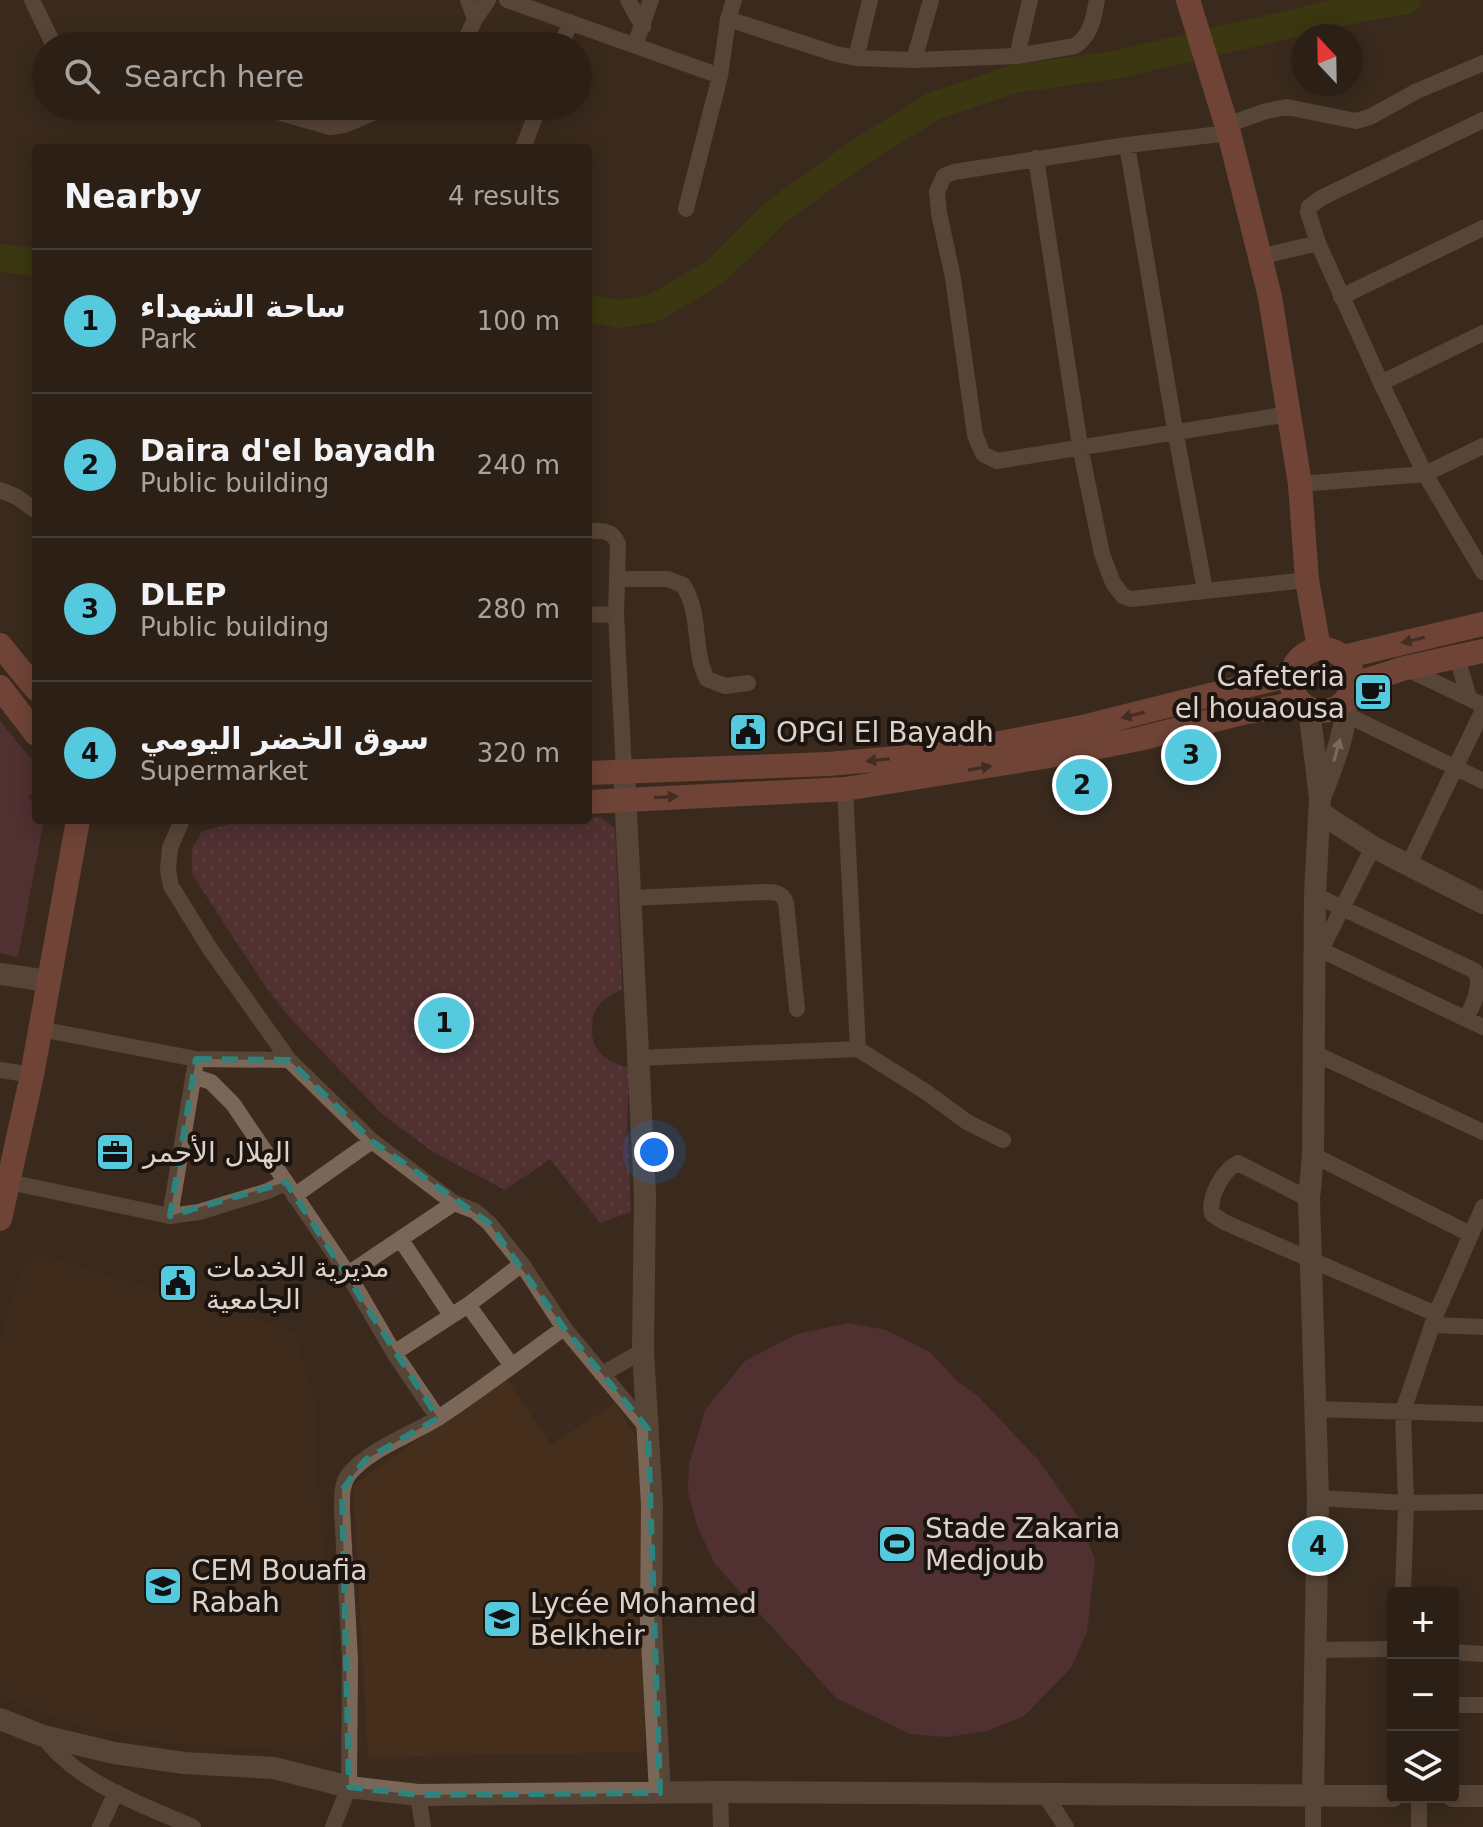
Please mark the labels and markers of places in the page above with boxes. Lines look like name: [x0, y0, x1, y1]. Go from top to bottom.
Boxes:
place label: Cafeteria el houaousa: [1175, 660, 1345, 725]
cafe icon: Cafeteria el houaousa: [1352, 671, 1394, 713]
public building icon: OPGI El Bayadh: [727, 711, 769, 753]
place label: OPGI El Bayadh: [776, 716, 994, 749]
pin: 3: [1165, 725, 1217, 785]
pin: 2: [1056, 755, 1108, 815]
pin: 1: [418, 993, 470, 1053]
office icon: الهلال الأحمر: [94, 1131, 136, 1173]
place label: الهلال الأحمر: [141, 1134, 291, 1169]
place label: مديرية الخدمات الجامعية: [206, 1251, 390, 1316]
public building icon: مديرية الخدمات الجامعية: [157, 1262, 199, 1304]
place label: Stade Zakaria Medjoub: [925, 1512, 1120, 1577]
pin: 4: [1292, 1516, 1344, 1576]
sports icon: Stade Zakaria Medjoub: [876, 1523, 918, 1565]
place label: CEM Bouafia Rabah: [191, 1554, 367, 1619]
school or university icon: CEM Bouafia Rabah: [142, 1565, 184, 1607]
place label: Lycée Mohamed Belkheir: [530, 1587, 757, 1652]
school or university icon: Lycée Mohamed Belkheir: [481, 1598, 523, 1640]

